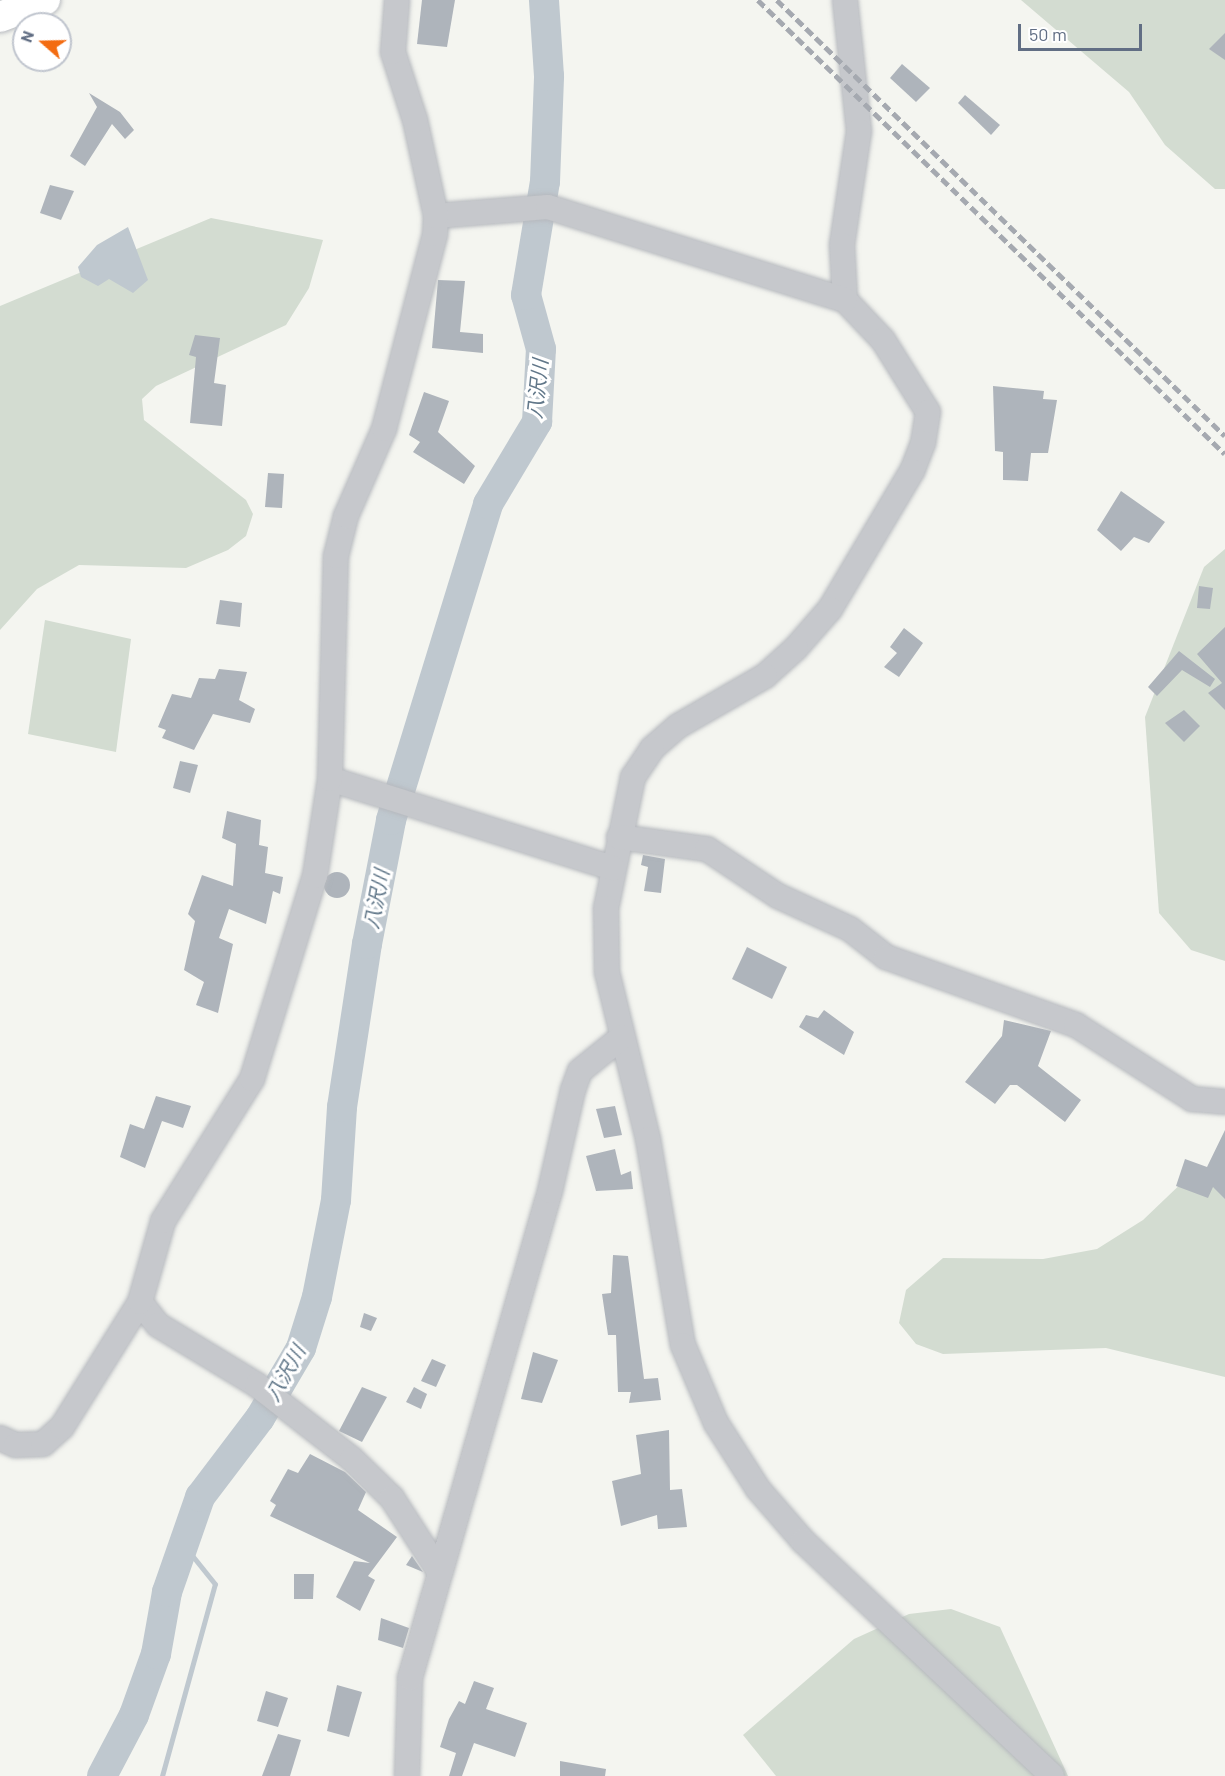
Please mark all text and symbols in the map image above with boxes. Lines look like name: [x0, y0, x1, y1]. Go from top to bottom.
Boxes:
north arrow: [12, 12, 72, 72]
scale bar: [1021, 12, 1146, 50]
text: 50 m: [1029, 23, 1067, 45]
text: N: [16, 28, 37, 45]
water label: 八沢川: [522, 358, 552, 420]
water label: 八沢川: [358, 867, 394, 931]
water label: 八沢川: [260, 1341, 310, 1405]

